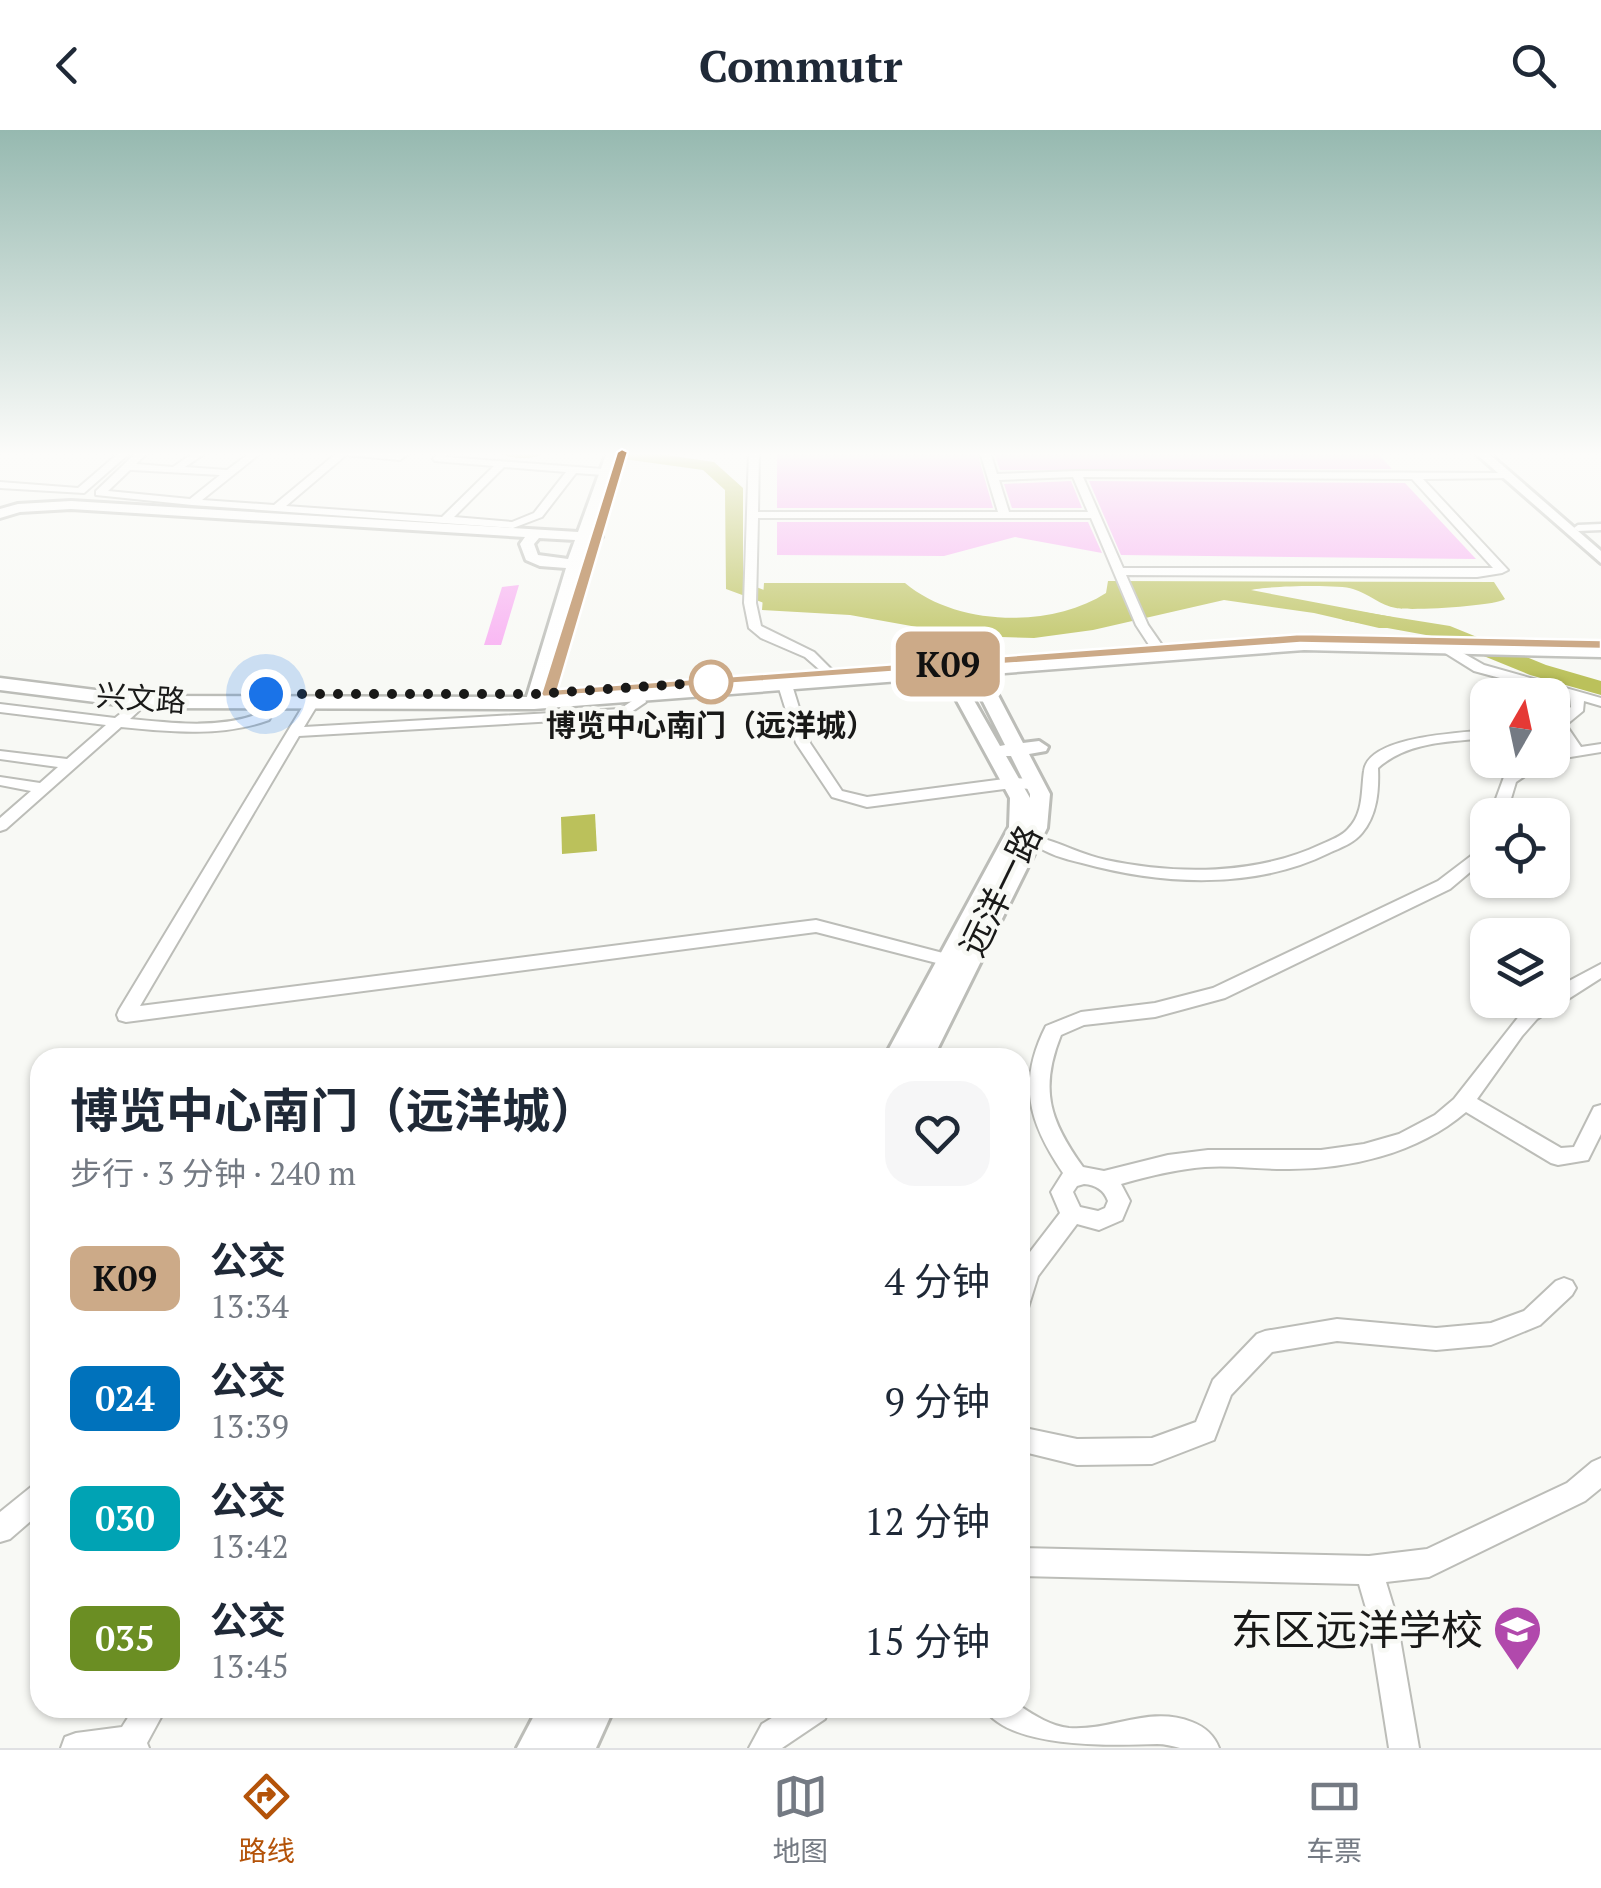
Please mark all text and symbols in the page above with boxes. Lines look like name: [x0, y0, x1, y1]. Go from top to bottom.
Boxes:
text: Commutr: [699, 35, 902, 95]
icon: back: [40, 38, 95, 93]
icon: search: [1506, 38, 1561, 93]
line badge: K09: [890, 632, 1006, 696]
text: K09: [916, 641, 980, 687]
marker: 博览中心南门（远洋城）: [690, 661, 732, 703]
your location: [241, 669, 291, 719]
street label: 兴文路: [95, 675, 187, 721]
north arrow: [1470, 678, 1570, 778]
map controls: [1470, 678, 1570, 1018]
place label: 博览中心南门（远洋城）: [546, 705, 876, 745]
button: locate: [1470, 798, 1570, 898]
street label: 远洋一路: [949, 818, 1051, 964]
button: layers: [1470, 918, 1570, 1018]
text: 博览中心南门（远洋城）: [70, 1078, 598, 1142]
button: heart: [885, 1081, 990, 1186]
text: 步行 · 3 分钟 · 240 m: [70, 1152, 356, 1194]
text: 公交: [210, 1235, 286, 1285]
text: K09: [93, 1255, 157, 1301]
text: 4 分钟: [885, 1256, 990, 1306]
text: 13:34: [210, 1285, 289, 1327]
text: 公交: [210, 1355, 286, 1405]
text: 024: [95, 1375, 155, 1421]
text: 9 分钟: [885, 1376, 990, 1426]
text: 13:39: [210, 1405, 289, 1447]
text: 公交: [210, 1475, 286, 1525]
text: 030: [95, 1495, 155, 1541]
text: 12 分钟: [864, 1496, 990, 1546]
text: 13:42: [210, 1525, 289, 1567]
text: 公交: [210, 1595, 286, 1645]
place label: 东区远洋学校: [1231, 1601, 1483, 1657]
school or university icon: 东区远洋学校: [1492, 1604, 1544, 1672]
text: 035: [95, 1615, 155, 1661]
text: 15 分钟: [864, 1616, 990, 1666]
text: 13:45: [210, 1645, 289, 1687]
tab: 路线: [239, 1769, 295, 1869]
tab: 地图: [772, 1769, 828, 1869]
tab: 车票: [1306, 1769, 1362, 1869]

